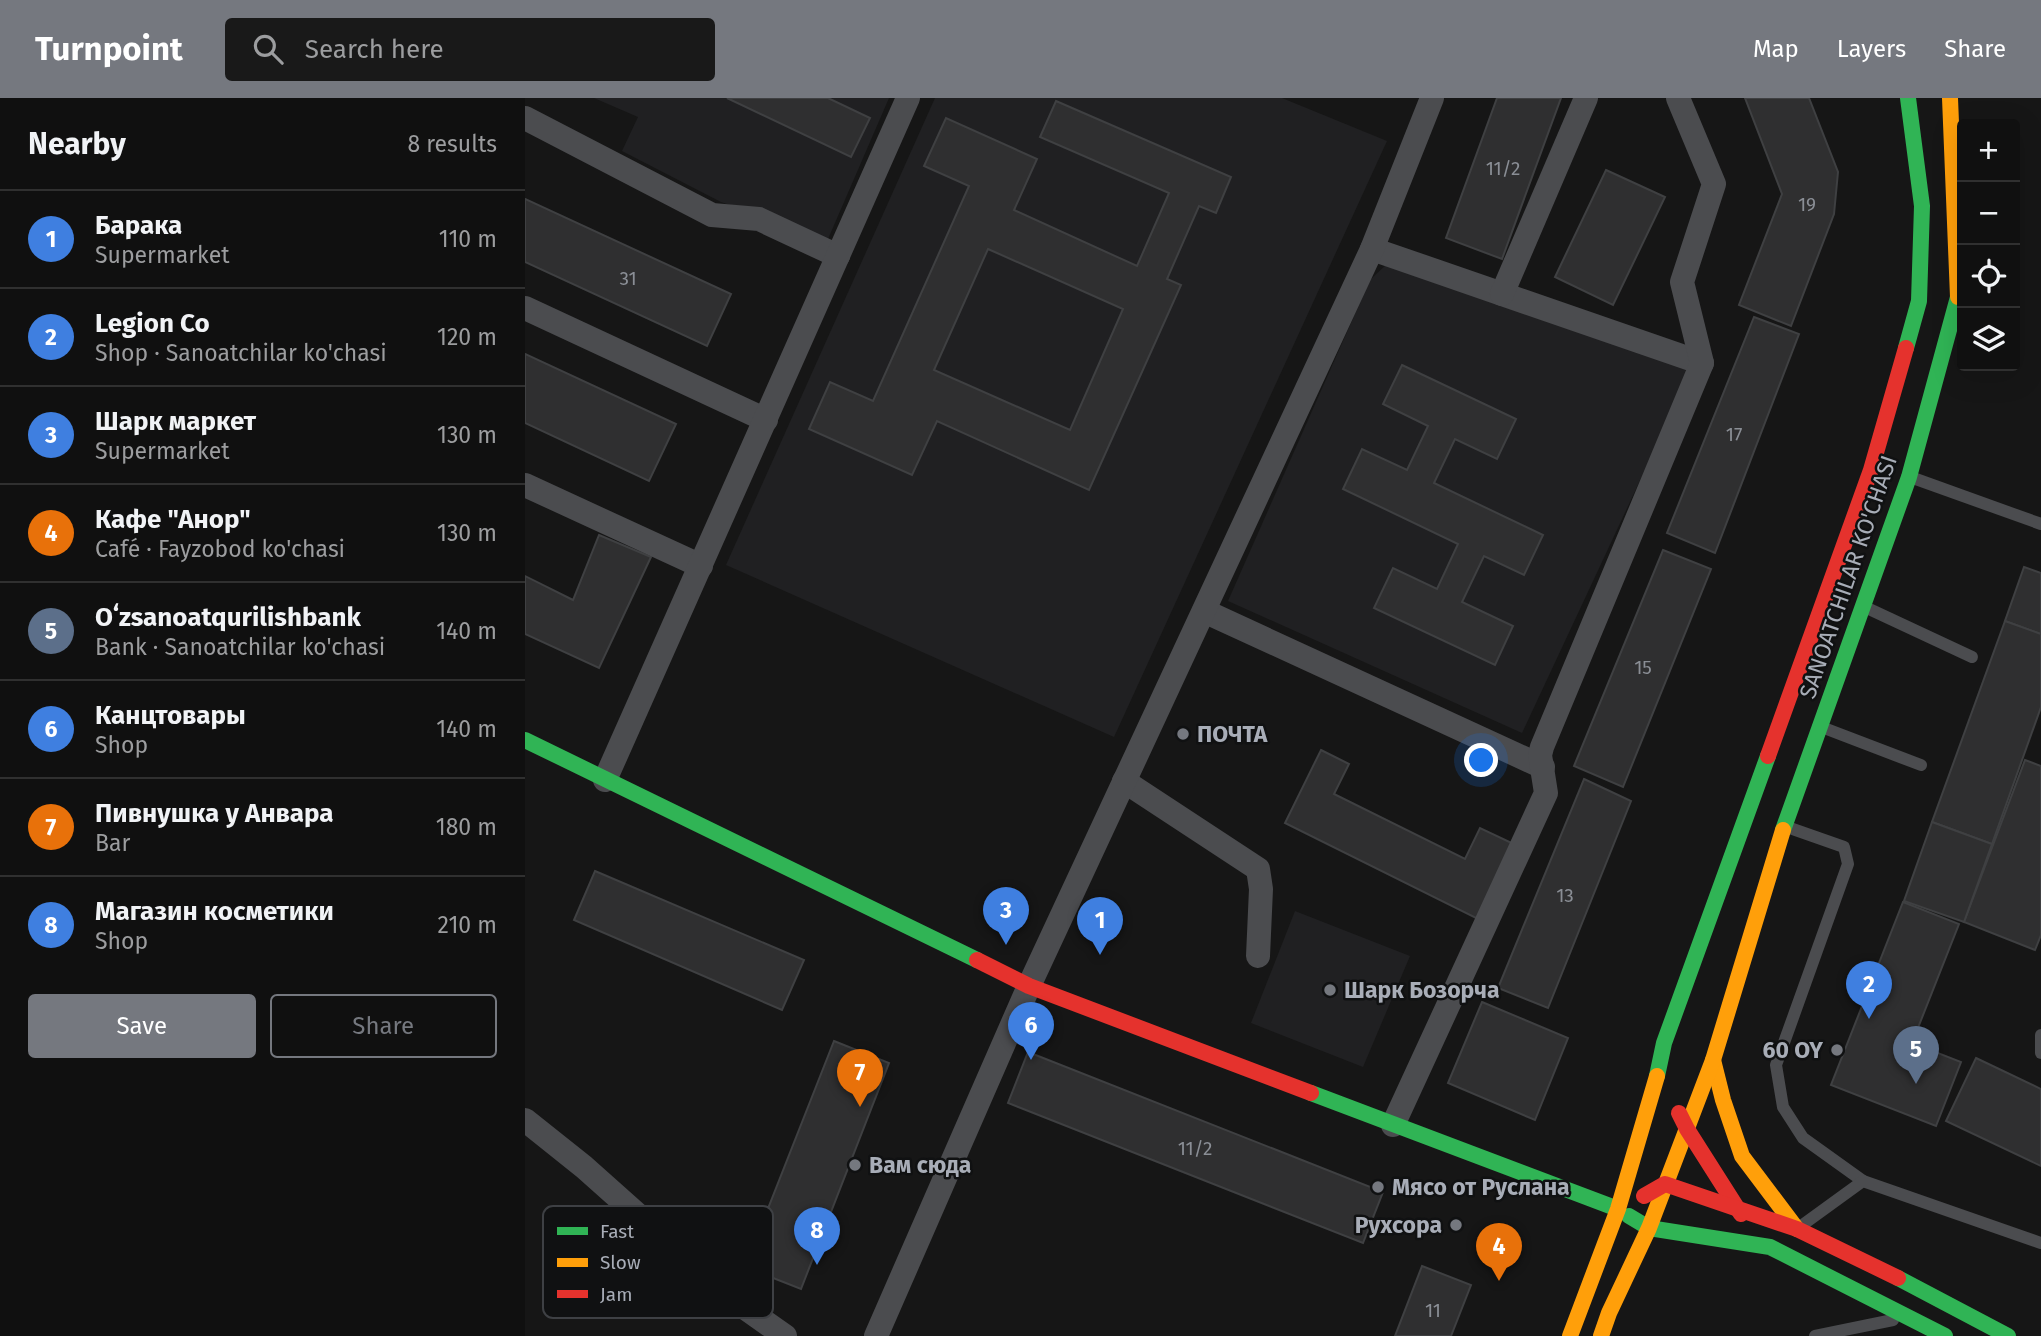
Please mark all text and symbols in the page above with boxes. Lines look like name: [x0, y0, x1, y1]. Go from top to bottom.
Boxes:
search box: [225, 18, 715, 81]
text: Turnpoint: [35, 29, 183, 69]
icon: search: [249, 30, 287, 68]
text: Search here: [305, 34, 444, 65]
text: Map: [1753, 35, 1799, 63]
text: Layers: [1837, 35, 1906, 63]
text: Share: [1944, 35, 2006, 63]
map controls: [1957, 119, 2020, 371]
button: +: [1957, 119, 2020, 182]
text: Nearby: [28, 126, 126, 162]
text: 8 results: [408, 130, 497, 158]
house number: 11/2: [1486, 157, 1520, 180]
button: −: [1957, 182, 2020, 245]
house number: 19: [1798, 193, 1816, 216]
text: Барака: [95, 210, 182, 241]
text: 1: [46, 225, 56, 253]
text: 110 m: [439, 225, 497, 253]
text: Supermarket: [95, 241, 230, 269]
button: locate: [1957, 245, 2020, 308]
house number: 31: [619, 267, 637, 290]
text: Legion Co: [95, 308, 210, 339]
button: layers: [1957, 308, 2020, 371]
text: 2: [45, 323, 57, 351]
text: 120 m: [437, 323, 497, 351]
text: Shop · Sanoatchilar ko'chasi: [95, 339, 387, 367]
text: Шарк маркет: [95, 406, 256, 437]
text: 3: [45, 421, 57, 449]
text: 130 m: [437, 421, 497, 449]
house number: 17: [1726, 423, 1742, 446]
text: Supermarket: [95, 437, 230, 465]
street label: SANOATCHILAR KO'CHASI: [1793, 452, 1903, 702]
text: Кафе "Анор": [95, 504, 251, 535]
text: 4: [45, 519, 58, 547]
text: 130 m: [437, 519, 497, 547]
text: Café · Fayzobod ko'chasi: [95, 535, 345, 563]
text: Oʻzsanoatqurilishbank: [95, 602, 361, 633]
text: 5: [45, 617, 57, 645]
text: 140 m: [436, 617, 497, 645]
text: Bank · Sanoatchilar ko'chasi: [95, 633, 385, 661]
house number: 15: [1634, 656, 1652, 679]
text: Канцтовары: [95, 700, 246, 731]
text: 6: [45, 715, 57, 743]
text: 140 m: [436, 715, 497, 743]
place label: ПОЧТА: [1197, 720, 1268, 748]
marker: ПОЧТА: [1175, 726, 1191, 742]
text: Shop: [95, 731, 148, 759]
your location: [1464, 743, 1498, 777]
text: Пивнушка у Анвара: [95, 798, 334, 829]
text: 7: [46, 813, 56, 841]
text: 180 m: [436, 813, 497, 841]
text: Bar: [95, 829, 130, 857]
house number: 13: [1556, 884, 1574, 907]
pin: 3: [983, 887, 1029, 945]
text: Магазин косметики: [95, 896, 334, 927]
pin: 1: [1077, 897, 1123, 955]
text: 8: [44, 911, 58, 939]
text: 210 m: [438, 911, 497, 939]
text: Shop: [95, 927, 148, 955]
pin: 2: [1846, 961, 1892, 1019]
place label: Шарк Бозорча: [1344, 976, 1500, 1004]
marker: Шарк Бозорча: [1322, 982, 1338, 998]
button: Save: [28, 994, 256, 1058]
button: Share: [270, 994, 497, 1058]
pin: 6: [1008, 1002, 1054, 1060]
pin: 5: [1893, 1026, 1939, 1084]
place label: 60 OY: [1762, 1036, 1823, 1064]
marker: 60 OY: [1829, 1042, 1845, 1058]
pin: 7: [837, 1049, 883, 1107]
house number: 11/2: [1178, 1137, 1212, 1160]
place label: Вам сюда: [869, 1151, 971, 1179]
marker: Вам сюда: [847, 1157, 863, 1173]
place label: Мясо от Руслана: [1392, 1173, 1570, 1201]
marker: Мясо от Руслана: [1370, 1179, 1386, 1195]
legend: [543, 1206, 773, 1318]
pin: 8: [794, 1207, 840, 1265]
place label: Рухсора: [1355, 1211, 1442, 1239]
marker: Рухсора: [1448, 1217, 1464, 1233]
text: Fast: [600, 1220, 634, 1243]
pin: 4: [1476, 1223, 1522, 1281]
text: Slow: [600, 1251, 641, 1274]
text: Jam: [600, 1283, 632, 1306]
house number: 11: [1425, 1299, 1441, 1322]

